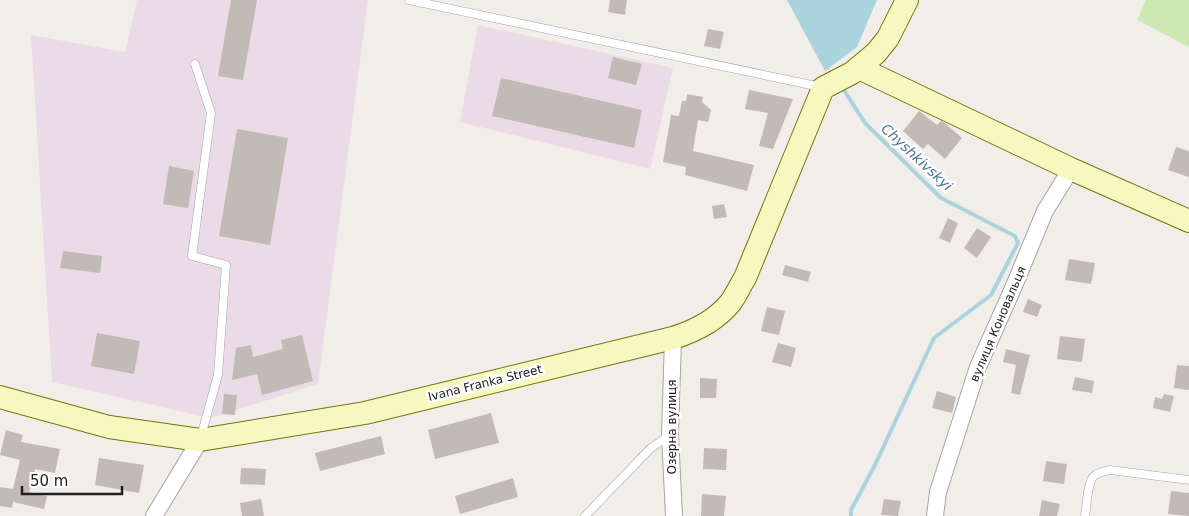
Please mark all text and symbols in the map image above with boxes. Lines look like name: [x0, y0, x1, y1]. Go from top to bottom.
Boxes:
water label: Chyshkivskyi: [878, 120, 956, 194]
street label: вулиця Коновальця: [967, 264, 1029, 384]
street label: Ivana Franka Street: [427, 362, 544, 404]
street label: Озерна вулиця: [665, 380, 679, 474]
scale bar: [22, 464, 122, 496]
text: 50 m: [30, 472, 68, 490]

